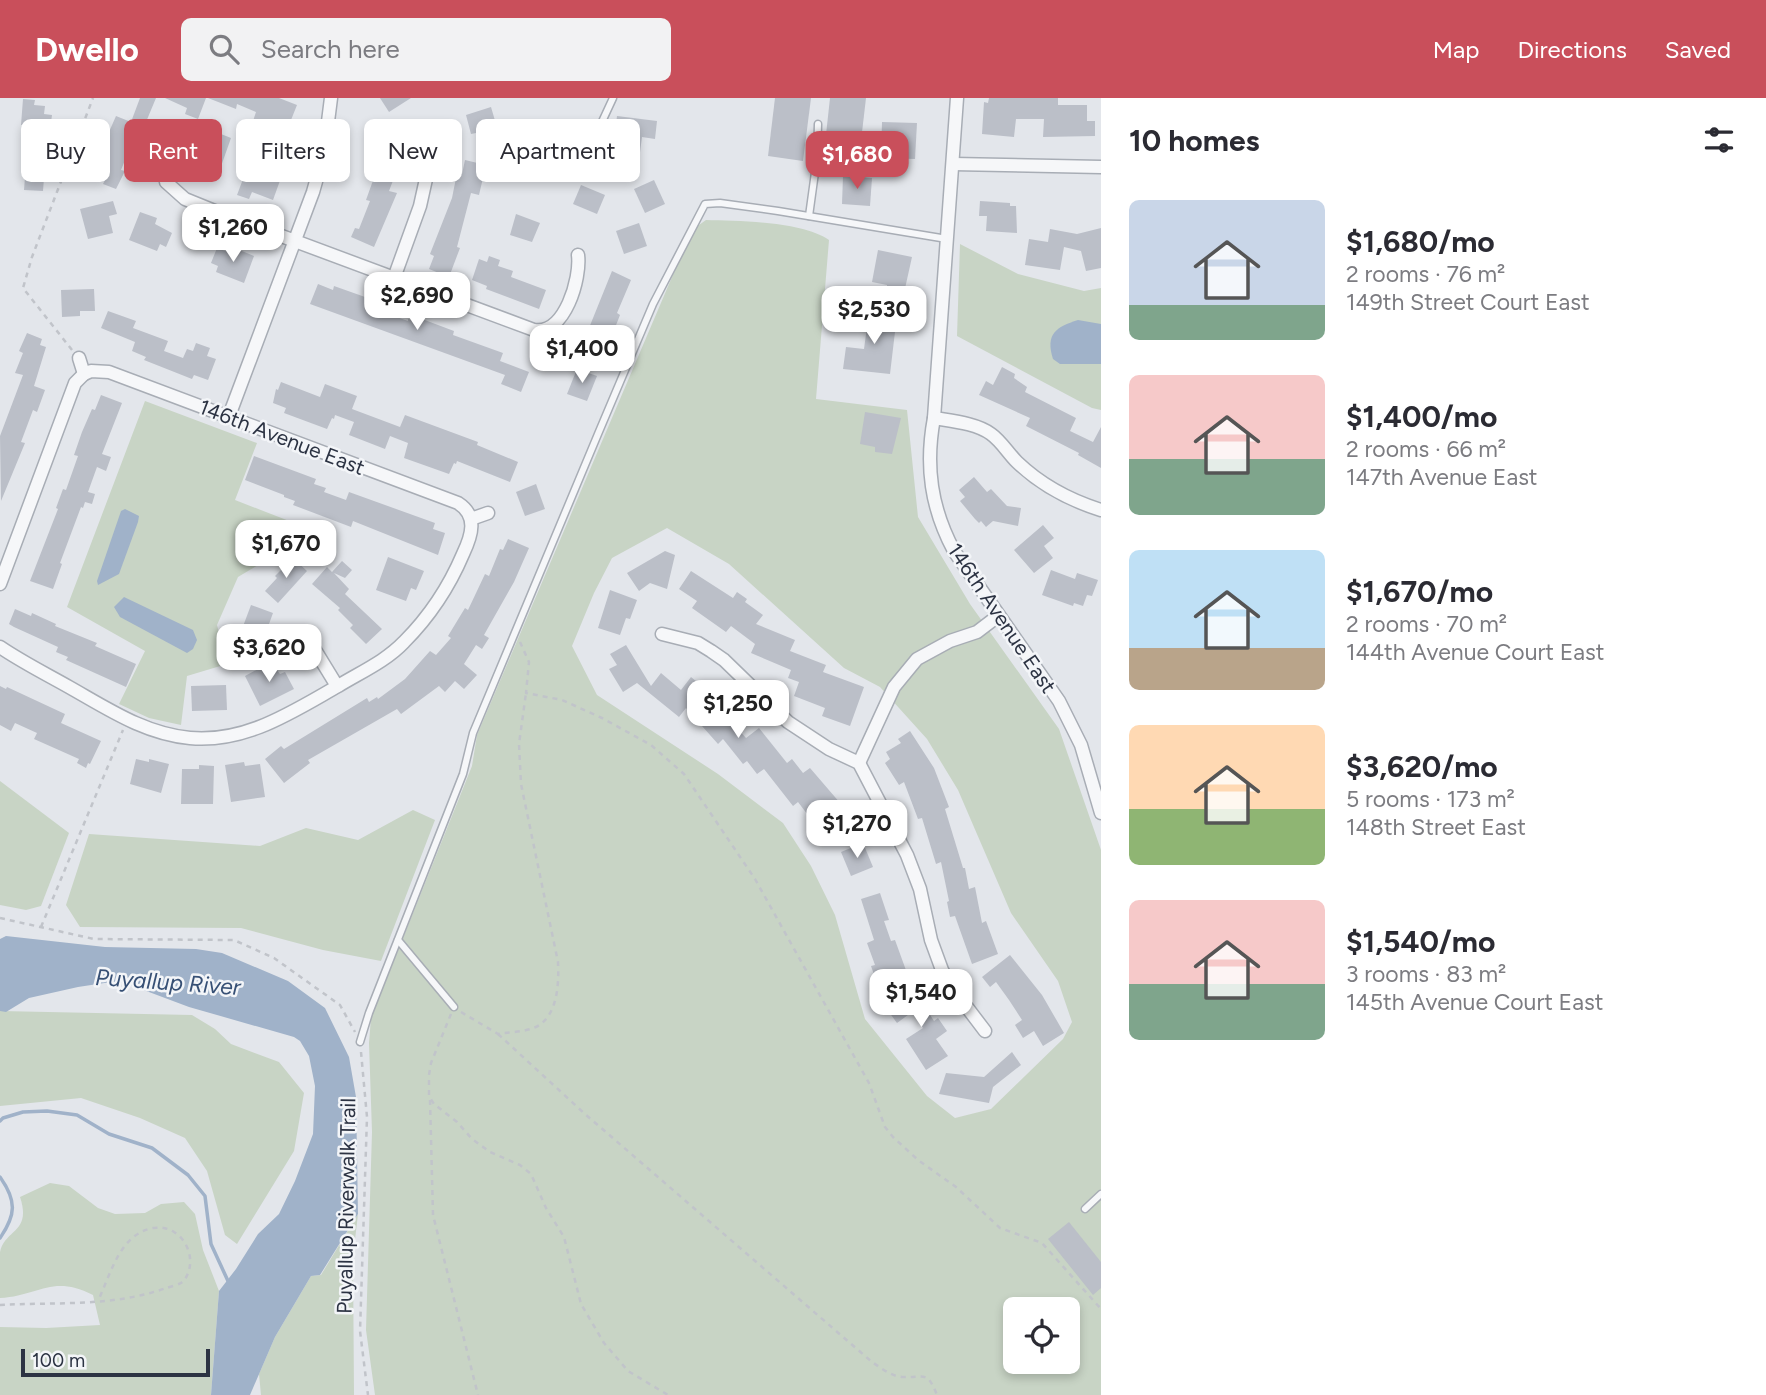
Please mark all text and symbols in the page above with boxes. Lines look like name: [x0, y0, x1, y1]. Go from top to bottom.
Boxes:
search box: [181, 18, 671, 81]
text: Dwello: [35, 30, 139, 69]
icon: search: [205, 30, 243, 68]
text: Search here: [261, 33, 400, 65]
text: Map: [1433, 35, 1479, 64]
text: Directions: [1517, 35, 1627, 64]
text: Saved: [1665, 35, 1731, 64]
chip: Buy: [21, 119, 110, 182]
chip: Rent: [124, 119, 222, 182]
chip: Filters: [236, 119, 350, 182]
chip: New: [364, 119, 462, 182]
chip: Apartment: [476, 119, 640, 182]
icon: filters: [1700, 121, 1738, 159]
text: 10 homes: [1129, 122, 1260, 159]
pin: $1,680: [800, 132, 914, 191]
text: $1,680: [822, 140, 892, 168]
pin: $1,260: [176, 204, 290, 264]
text: $1,260: [198, 213, 268, 241]
text: $1,680/mo: [1346, 223, 1495, 260]
icon: home: [1185, 228, 1269, 312]
text: 2 rooms · 76 m²: [1346, 260, 1505, 288]
pin: $2,690: [360, 272, 474, 332]
text: $2,690: [380, 281, 454, 309]
pin: $2,530: [817, 286, 931, 346]
text: 149th Street Court East: [1346, 288, 1590, 316]
text: $2,530: [837, 295, 911, 323]
pin: $1,400: [525, 326, 639, 385]
text: $1,400: [546, 334, 618, 362]
street label: 146th Avenue East: [196, 394, 368, 480]
text: $1,400/mo: [1346, 398, 1497, 435]
icon: home: [1185, 403, 1269, 487]
text: 2 rooms · 66 m²: [1346, 435, 1506, 463]
text: 147th Avenue East: [1346, 463, 1538, 491]
pin: $1,670: [229, 520, 343, 580]
text: $1,670: [251, 529, 321, 557]
street label: 146th Avenue East: [943, 538, 1061, 698]
text: $1,670/mo: [1346, 573, 1493, 610]
icon: home: [1185, 578, 1269, 662]
text: 2 rooms · 70 m²: [1346, 610, 1507, 638]
pin: $3,620: [212, 624, 326, 684]
text: $3,620: [232, 633, 306, 661]
text: 144th Avenue Court East: [1346, 638, 1604, 666]
pin: $1,250: [681, 680, 795, 740]
text: $1,250: [703, 689, 773, 717]
text: $3,620/mo: [1346, 748, 1498, 785]
icon: home: [1185, 753, 1269, 837]
text: 5 rooms · 173 m²: [1346, 785, 1515, 813]
pin: $1,270: [800, 800, 914, 860]
text: $1,270: [822, 809, 892, 837]
text: 148th Street East: [1346, 813, 1526, 841]
text: $1,540/mo: [1346, 923, 1495, 960]
icon: home: [1185, 928, 1269, 1012]
text: 3 rooms · 83 m²: [1346, 960, 1506, 988]
water label: Puyallup River: [94, 963, 243, 1001]
pin: $1,540: [864, 970, 978, 1029]
text: $1,540: [885, 978, 957, 1006]
text: 145th Avenue Court East: [1346, 988, 1603, 1016]
street label: Puyallup Riverwalk Trail: [332, 1098, 360, 1314]
map controls: [1003, 1297, 1080, 1374]
button: locate: [1003, 1297, 1080, 1374]
scale bar: [21, 1346, 210, 1378]
text: 100 m: [32, 1349, 85, 1372]

